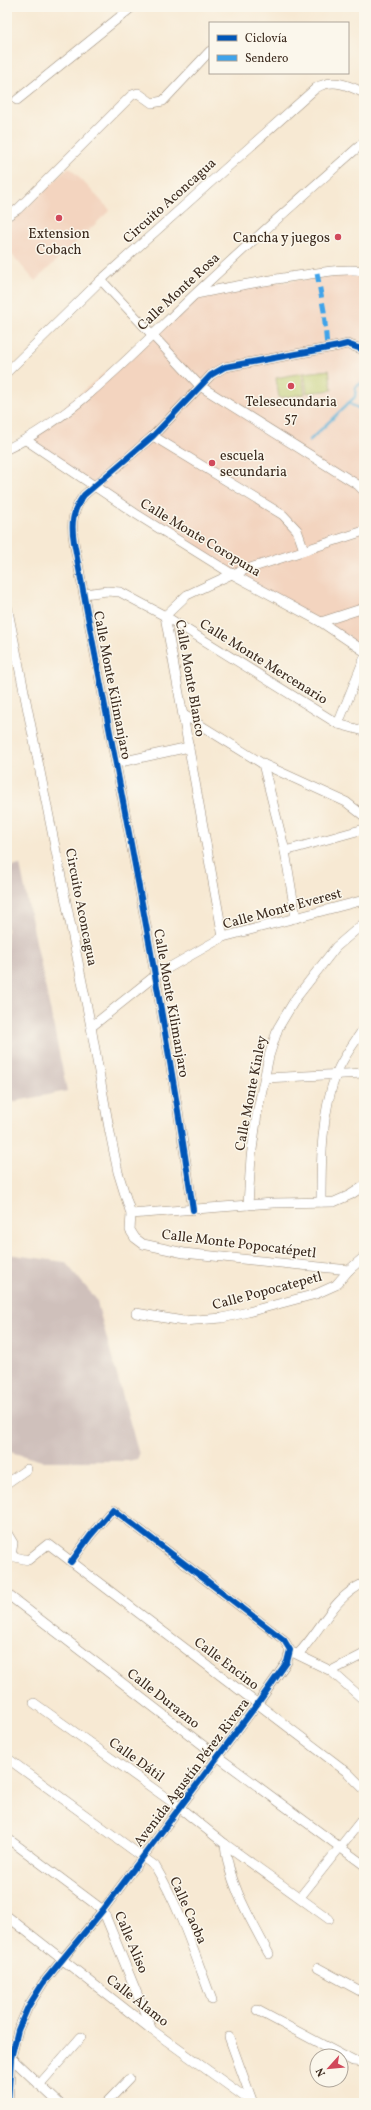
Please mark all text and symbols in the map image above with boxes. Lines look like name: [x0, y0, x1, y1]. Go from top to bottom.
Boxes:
legend: [209, 22, 349, 74]
text: Ciclovía: [245, 31, 287, 47]
text: Sendero: [245, 51, 288, 67]
street label: Circuito Aconcagua: [119, 154, 221, 248]
marker: Extension Cobach: [54, 213, 64, 223]
place label: Extension Cobach: [28, 225, 90, 260]
place label: Cancha y juegos: [233, 229, 330, 248]
marker: Cancha y juegos: [333, 232, 343, 242]
street label: Calle Monte Rosa: [134, 249, 224, 335]
marker: Telesecundaria 57: [286, 381, 296, 391]
place label: Telesecundaria 57: [245, 393, 337, 428]
place label: escuela secundaria: [220, 447, 287, 482]
marker: escuela secundaria: [207, 458, 217, 468]
street label: Calle Monte Coropuna: [136, 495, 264, 582]
street label: Calle Monte Kilimanjaro: [88, 609, 135, 761]
street label: Calle Monte Mercenario: [196, 615, 331, 709]
street label: Calle Monte Blanco: [170, 618, 209, 738]
street label: Circuito Aconcagua: [60, 847, 101, 968]
street label: Calle Monte Everest: [221, 884, 344, 934]
street label: Calle Monte Kilimanjaro: [148, 927, 193, 1079]
street label: Calle Monte Kinley: [231, 1034, 272, 1153]
street label: Calle Monte Popocatépetl: [160, 1226, 317, 1263]
street label: Calle Popocatepetl: [210, 1268, 324, 1315]
street label: Calle Encino: [190, 1633, 263, 1695]
street label: Calle Durazno: [123, 1665, 203, 1734]
street label: Avenida Agustín Pérez Rivera: [130, 1695, 254, 1851]
street label: Calle Dátil: [105, 1734, 168, 1787]
street label: Calle Caoba: [164, 1874, 211, 1947]
street label: Calle Aliso: [109, 1909, 152, 1977]
street label: Calle Álamo: [102, 1971, 172, 2032]
north arrow: [309, 2048, 349, 2088]
text: N: [313, 2065, 330, 2079]

